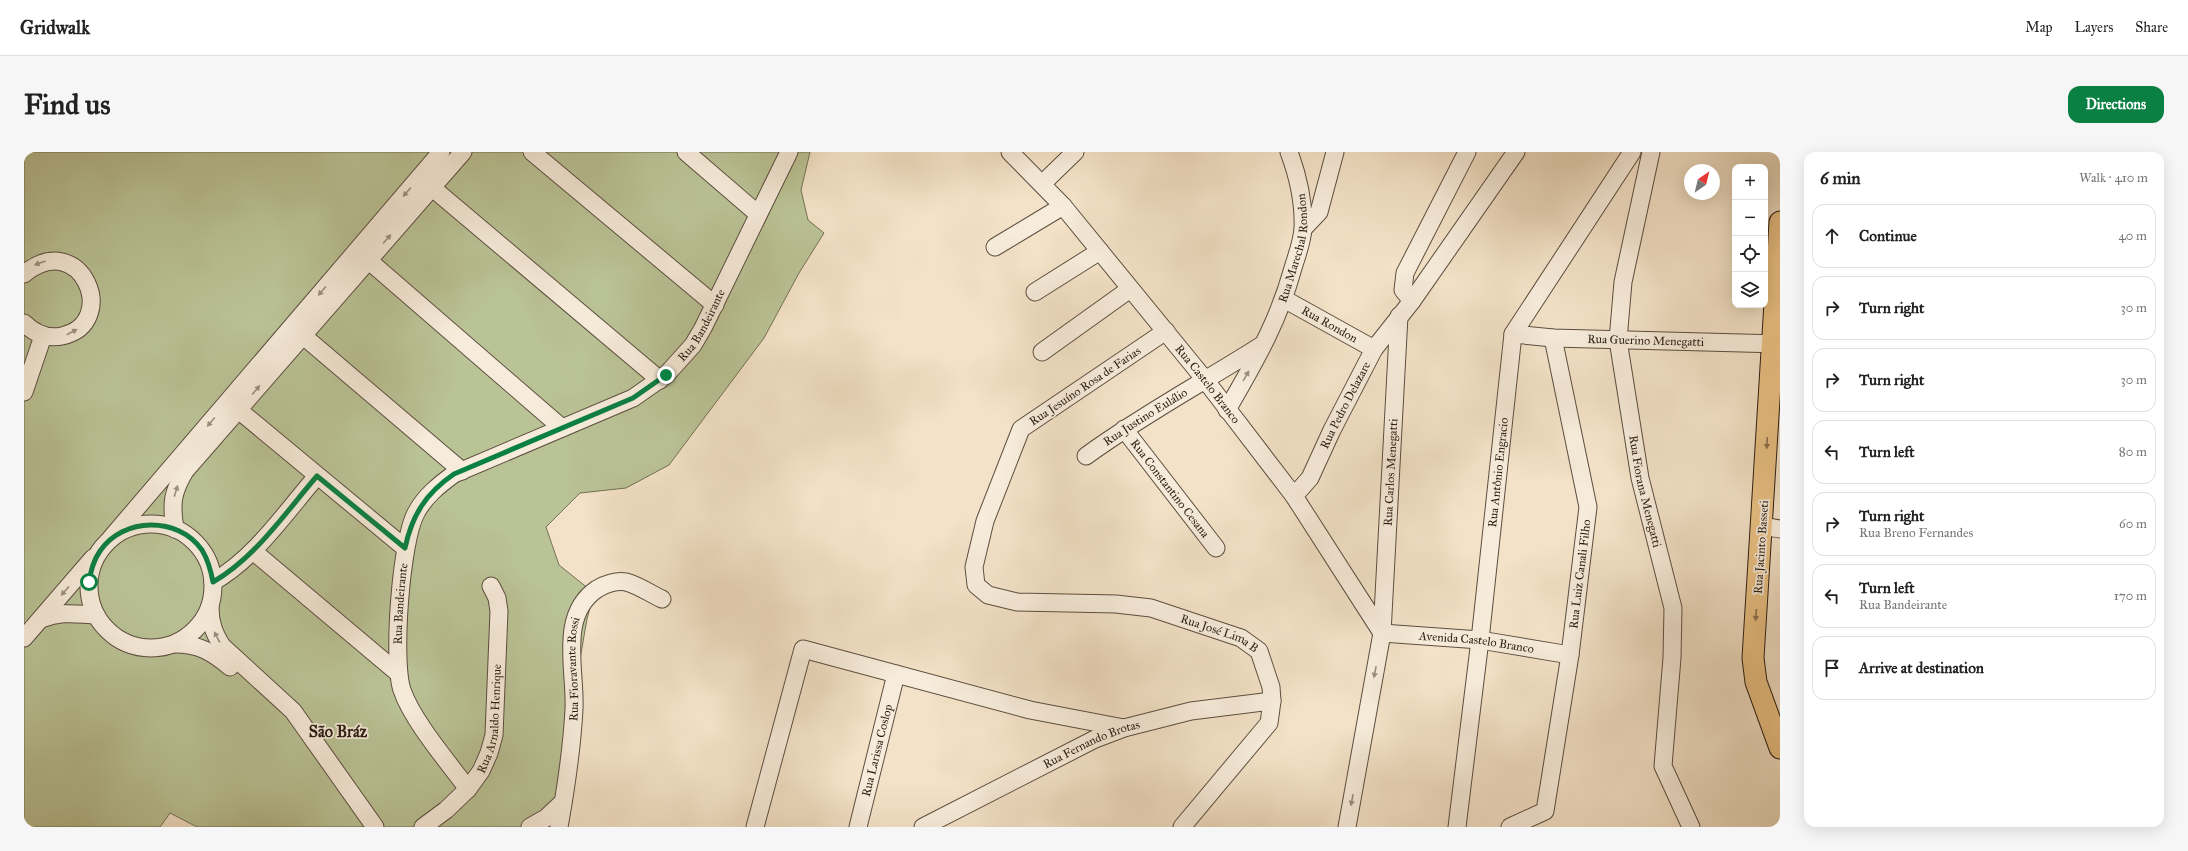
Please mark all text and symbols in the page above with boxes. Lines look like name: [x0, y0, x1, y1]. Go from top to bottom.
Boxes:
text: Gridwalk: [20, 16, 90, 39]
text: Map: [2025, 19, 2053, 36]
text: Layers: [2075, 19, 2113, 36]
text: Share: [2135, 19, 2168, 36]
button: Directions: [2068, 86, 2164, 123]
text: Find us: [24, 87, 110, 122]
north arrow: [1684, 164, 1720, 200]
map controls: [1732, 164, 1768, 308]
button: +: [1732, 164, 1768, 200]
text: 6 min: [1820, 168, 1861, 189]
text: Walk · 410 m: [2079, 170, 2148, 186]
one-way arrow: [402, 187, 411, 198]
street label: Rua Marechal Rondon: [1275, 192, 1310, 305]
button: −: [1732, 200, 1768, 236]
icon: ahead: [1821, 225, 1843, 247]
text: Continue: [1859, 227, 1917, 245]
text: 40 m: [2118, 228, 2147, 244]
one-way arrow: [382, 234, 392, 244]
button: locate: [1732, 236, 1768, 272]
one-way arrow: [34, 261, 46, 267]
button: layers: [1732, 272, 1768, 308]
one-way arrow: [318, 286, 327, 296]
street label: Rua Bandeirante: [675, 287, 728, 364]
icon: right: [1821, 297, 1843, 319]
text: Turn right: [1859, 299, 1924, 317]
text: 30 m: [2121, 300, 2147, 316]
street label: Rua Rondon: [1299, 303, 1360, 346]
one-way arrow: [66, 329, 77, 335]
street label: Rua Guerino Menegatti: [1587, 332, 1705, 350]
street label: Rua Castelo Branco: [1172, 342, 1243, 426]
street label: Rua Jesuíno Rosa de Farias: [1027, 343, 1144, 429]
street label: Rua Pedro Delazare: [1317, 359, 1373, 451]
route end: [657, 366, 675, 384]
icon: right: [1821, 369, 1843, 391]
one-way arrow: [1243, 370, 1250, 382]
text: Turn right: [1859, 371, 1924, 389]
text: 30 m: [2121, 372, 2147, 388]
one-way arrow: [251, 385, 260, 395]
street label: Rua Justino Eulálio: [1101, 385, 1190, 449]
one-way arrow: [206, 417, 215, 427]
street label: Rua Antônio Engracio: [1485, 417, 1511, 528]
street label: Rua Carlos Menegatti: [1381, 418, 1401, 527]
street label: Rua Fiorana Menegatti: [1626, 434, 1665, 550]
street label: Rua Constantino Cesana: [1128, 436, 1213, 541]
one-way arrow: [1764, 437, 1771, 449]
icon: left: [1821, 441, 1843, 463]
text: Turn left: [1859, 443, 1915, 461]
text: 80 m: [2119, 444, 2147, 460]
one-way arrow: [173, 485, 179, 497]
street label: Rua Jacinto Basseti: [1751, 499, 1772, 594]
text: Turn right: [1859, 507, 1924, 525]
icon: right: [1821, 513, 1843, 535]
text: 60 m: [2119, 516, 2147, 532]
street label: Rua Luiz Canali Filho: [1566, 518, 1593, 630]
text: Rua Breno Fernandes: [1859, 525, 1973, 541]
street label: Rua Bandeirante: [391, 562, 411, 645]
route start: [80, 573, 98, 591]
text: Turn left: [1859, 579, 1915, 597]
icon: left: [1821, 585, 1843, 607]
one-way arrow: [61, 586, 70, 596]
text: 170 m: [2114, 588, 2147, 604]
text: Rua Bandeirante: [1859, 597, 1947, 613]
one-way arrow: [1753, 609, 1760, 621]
street label: Rua José Lima B: [1179, 611, 1261, 655]
street label: Rua Fioravante Rossi: [565, 614, 583, 722]
street label: Avenida Castelo Branco: [1418, 629, 1535, 656]
one-way arrow: [213, 631, 220, 643]
icon: arrive: [1821, 657, 1843, 679]
text: Arrive at destination: [1859, 659, 1984, 677]
street label: Rua Arnaldo Henrique: [474, 664, 504, 776]
one-way arrow: [1372, 666, 1378, 678]
street label: Rua Larissa Coslop: [859, 703, 895, 798]
street label: Rua Fernando Brotas: [1041, 717, 1141, 771]
district label: São Bráz: [309, 722, 368, 741]
one-way arrow: [1348, 794, 1354, 806]

